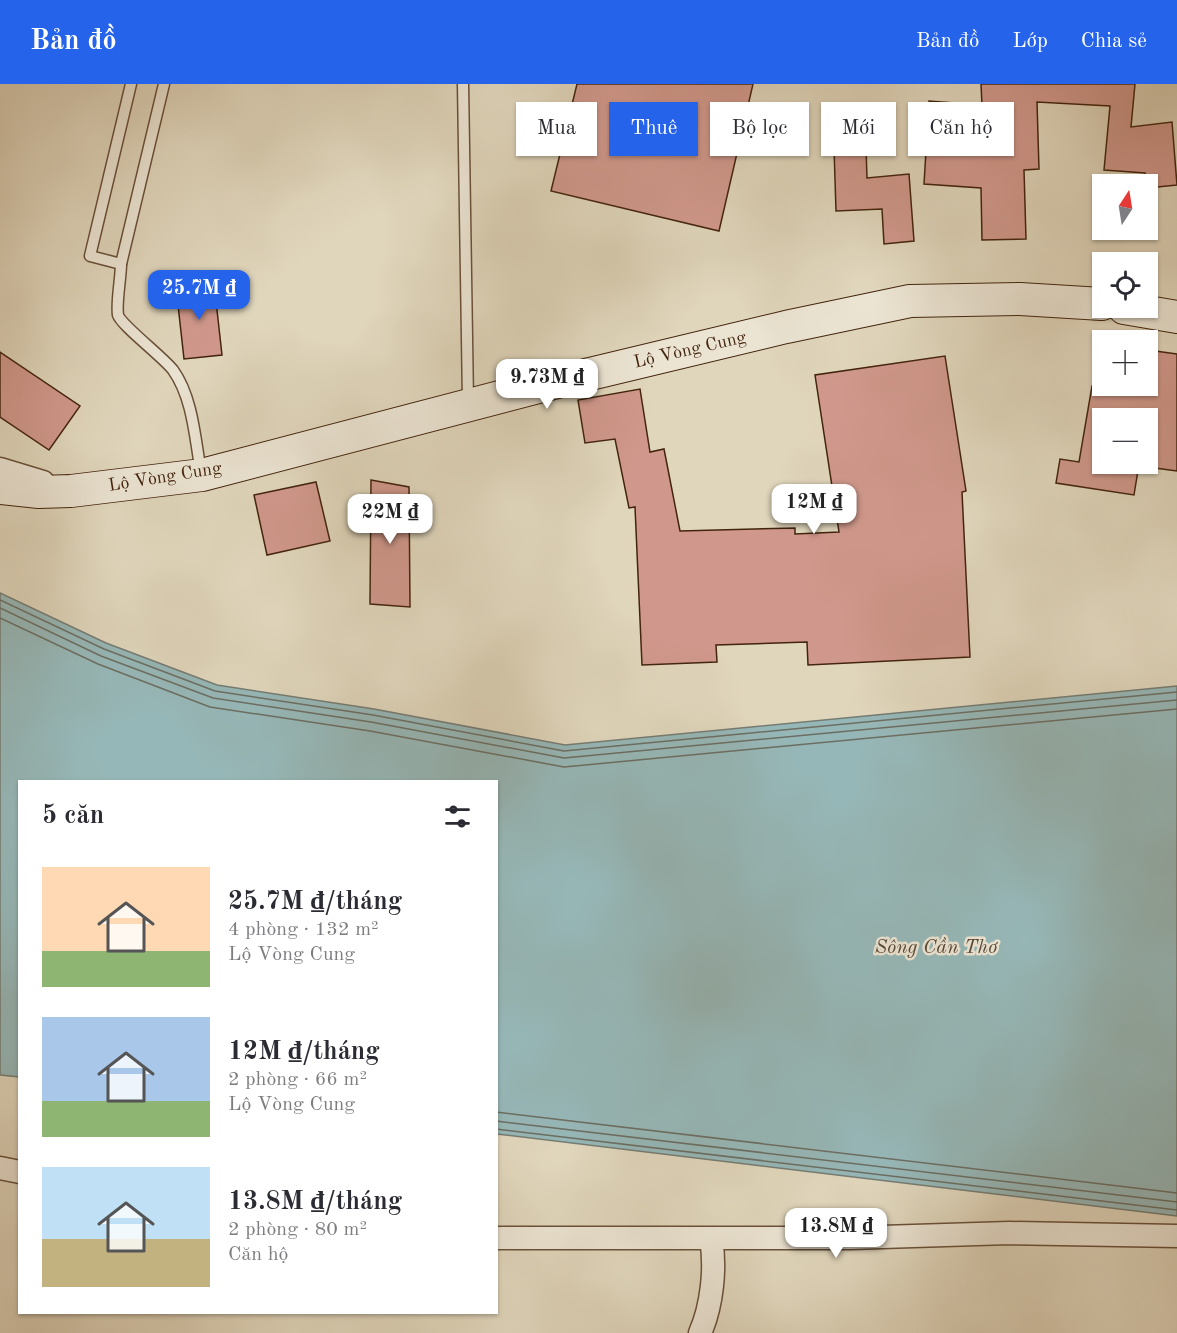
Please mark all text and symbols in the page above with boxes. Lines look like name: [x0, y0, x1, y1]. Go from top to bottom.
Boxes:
text: Bản đồ: [30, 28, 117, 56]
text: Bản đồ: [916, 31, 979, 52]
text: Lớp: [1012, 31, 1048, 52]
text: Chia sẻ: [1081, 31, 1147, 52]
chip: Mua: [516, 102, 597, 156]
chip: Thuê: [609, 102, 698, 156]
chip: Bộ lọc: [710, 102, 809, 156]
chip: Mới: [821, 102, 896, 156]
chip: Căn hộ: [908, 102, 1014, 156]
north arrow: [1092, 174, 1158, 240]
map controls: [1092, 174, 1158, 474]
button: locate: [1092, 252, 1158, 318]
pin: 25.7M ₫: [144, 270, 254, 321]
text: 25.7M ₫: [162, 279, 236, 299]
street label: Lộ Vòng Cung: [632, 328, 748, 372]
button: +: [1092, 330, 1158, 396]
pin: 9.73M ₫: [492, 359, 602, 410]
text: 9.73M ₫: [510, 368, 584, 388]
button: −: [1092, 408, 1158, 474]
street label: Lộ Vòng Cung: [107, 459, 223, 495]
pin: 12M ₫: [772, 484, 856, 535]
text: 12M ₫: [786, 493, 842, 513]
pin: 22M ₫: [348, 494, 432, 545]
text: 22M ₫: [362, 503, 418, 523]
icon: filters: [441, 800, 474, 833]
text: 5 căn: [42, 803, 104, 829]
text: 25.7M ₫/tháng: [228, 889, 402, 915]
icon: home: [90, 891, 162, 963]
text: 4 phòng · 132 m²: [228, 920, 379, 940]
water label: Sông Cần Thơ: [875, 937, 998, 958]
text: Lộ Vòng Cung: [228, 945, 355, 965]
text: 12M ₫/tháng: [228, 1039, 380, 1065]
icon: home: [90, 1041, 162, 1113]
text: 2 phòng · 66 m²: [228, 1070, 367, 1090]
text: Lộ Vòng Cung: [228, 1095, 355, 1115]
text: 13.8M ₫/tháng: [228, 1189, 402, 1215]
icon: home: [90, 1191, 162, 1263]
pin: 13.8M ₫: [781, 1208, 891, 1259]
text: 13.8M ₫: [799, 1217, 873, 1237]
text: 2 phòng · 80 m²: [228, 1220, 367, 1240]
text: Căn hộ: [228, 1245, 288, 1265]

